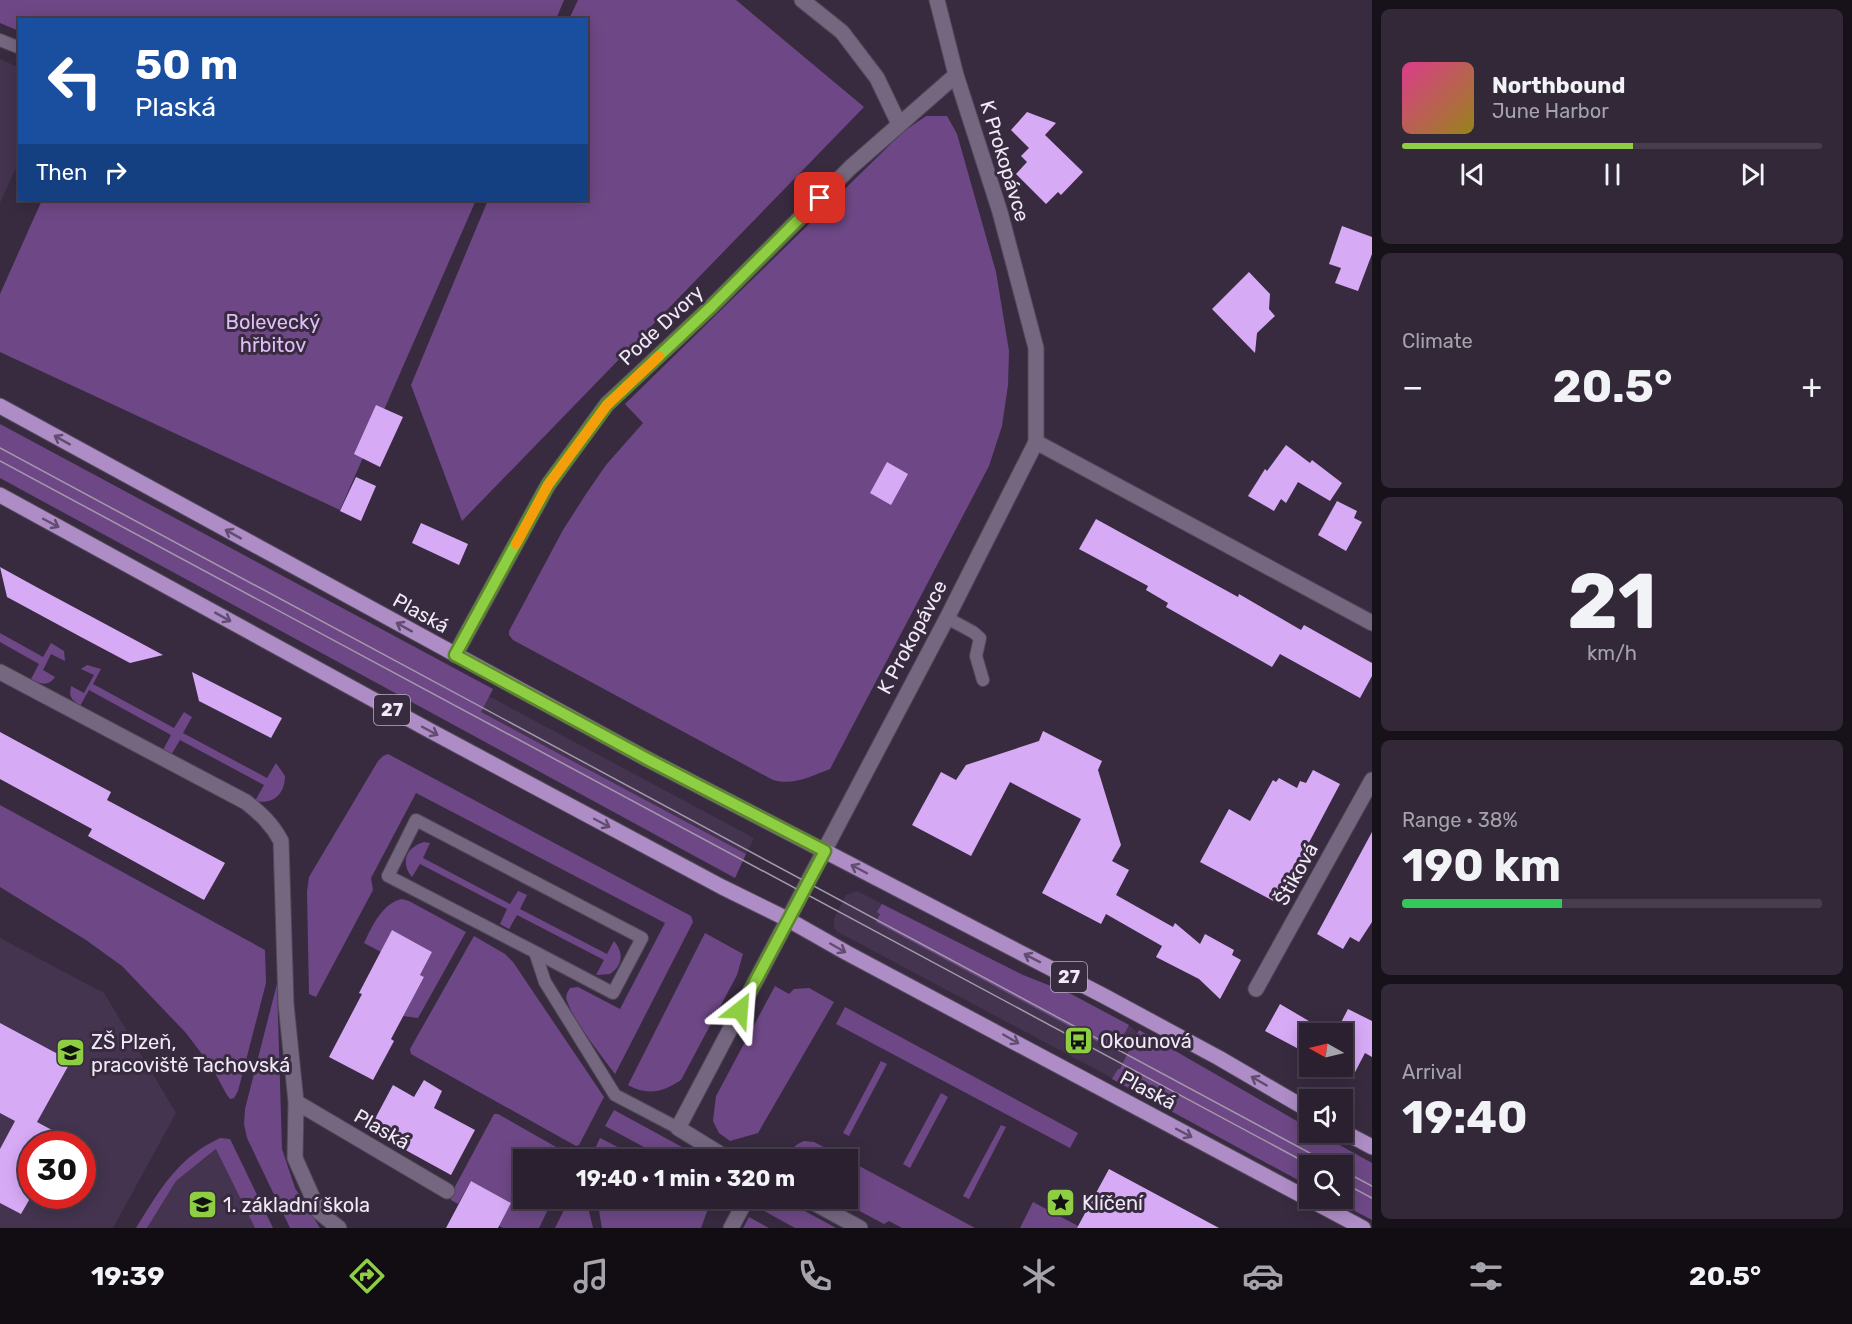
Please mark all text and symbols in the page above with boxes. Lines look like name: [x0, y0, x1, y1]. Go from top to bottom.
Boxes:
text: 50 m: [135, 40, 238, 90]
icon: left: [36, 42, 114, 120]
text: Northbound: [1492, 72, 1625, 99]
text: Plaská: [135, 91, 216, 123]
street label: K Prokopávce: [975, 97, 1035, 225]
text: June Harbor: [1492, 99, 1609, 123]
icon: right: [99, 156, 132, 189]
icon: previous: [1456, 158, 1489, 191]
icon: pause: [1596, 158, 1629, 191]
icon: next: [1736, 158, 1769, 191]
text: Then: [36, 159, 87, 186]
pin: [794, 172, 845, 223]
icon: arrive: [803, 181, 836, 214]
street label: Pode Dvory: [614, 280, 708, 370]
park label: Bolevecký hřbitov: [226, 310, 320, 357]
text: Climate: [1402, 329, 1473, 353]
text: 20.5°: [1553, 360, 1672, 413]
text: −: [1402, 367, 1423, 406]
text: +: [1801, 367, 1822, 406]
one-way arrow: [53, 434, 71, 445]
one-way arrow: [42, 518, 60, 529]
one-way arrow: [225, 527, 242, 539]
text: 21: [1567, 555, 1657, 648]
street label: K Prokopávce: [872, 576, 952, 698]
street label: Plaská: [389, 588, 453, 638]
one-way arrow: [214, 611, 231, 623]
one-way arrow: [396, 621, 413, 633]
text: km/h: [1587, 641, 1637, 665]
road number: 27: [374, 695, 410, 725]
one-way arrow: [421, 726, 439, 737]
text: Range · 38%: [1402, 808, 1518, 832]
one-way arrow: [593, 818, 611, 829]
street label: Štiková: [1269, 839, 1323, 909]
text: 190 km: [1402, 839, 1561, 892]
one-way arrow: [851, 863, 868, 875]
one-way arrow: [829, 942, 846, 954]
one-way arrow: [1023, 952, 1041, 964]
road number: 27: [1051, 962, 1087, 992]
position arrow: [708, 978, 772, 1042]
north arrow: [1299, 1023, 1353, 1077]
map controls: [1299, 1023, 1353, 1209]
bus stop icon: Okounová: [1063, 1025, 1095, 1057]
place label: Okounová: [1100, 1029, 1192, 1053]
place label: ZŠ Plzeň, pracoviště Tachovská: [91, 1030, 290, 1077]
one-way arrow: [1001, 1034, 1019, 1045]
school or university icon: ZŠ Plzeň, pracoviště Tachovská: [54, 1037, 86, 1069]
text: Arrival: [1402, 1060, 1462, 1084]
street label: Plaská: [1116, 1065, 1180, 1115]
one-way arrow: [1251, 1075, 1268, 1087]
button: sound: [1299, 1089, 1353, 1143]
text: 19:40: [1402, 1091, 1528, 1144]
street label: Plaská: [350, 1104, 414, 1154]
one-way arrow: [1175, 1128, 1193, 1140]
speed limit sign: 30: [18, 1131, 96, 1209]
button: search: [1299, 1155, 1353, 1209]
text: 19:40 · 1 min · 320 m: [576, 1165, 795, 1192]
place icon: Klíčení: [1045, 1187, 1077, 1219]
school or university icon: 1. základní škola: [186, 1189, 218, 1221]
place label: Klíčení: [1082, 1191, 1144, 1215]
place label: 1. základní škola: [223, 1193, 370, 1217]
icon: directions: [346, 1255, 388, 1297]
icon: music: [570, 1255, 612, 1297]
icon: phone: [794, 1255, 836, 1297]
icon: climate: [1018, 1255, 1060, 1297]
icon: car: [1242, 1255, 1284, 1297]
icon: filters: [1465, 1255, 1507, 1297]
text: 19:39: [91, 1260, 165, 1292]
text: 20.5°: [1689, 1260, 1761, 1292]

